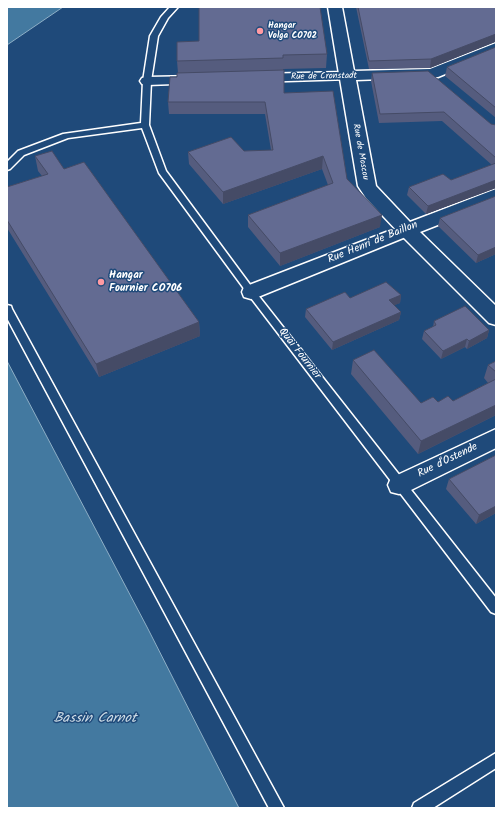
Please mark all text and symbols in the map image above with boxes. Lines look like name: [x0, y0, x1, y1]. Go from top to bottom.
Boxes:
place label: Hangar Volga CO702: [268, 21, 317, 42]
marker: Hangar Volga CO702: [255, 26, 265, 36]
street label: Rue de Cronstadt: [291, 71, 357, 83]
street label: Rue de Moscou: [350, 123, 370, 181]
street label: Rue Henri de Baillon: [326, 219, 420, 267]
place label: Hangar Fournier CO706: [109, 269, 182, 295]
marker: Hangar Fournier CO706: [96, 277, 106, 287]
street label: Quai Fournier: [275, 326, 323, 382]
street label: Rue d'Ostende: [416, 441, 480, 481]
water label: Bassin Carnot: [54, 712, 136, 728]

